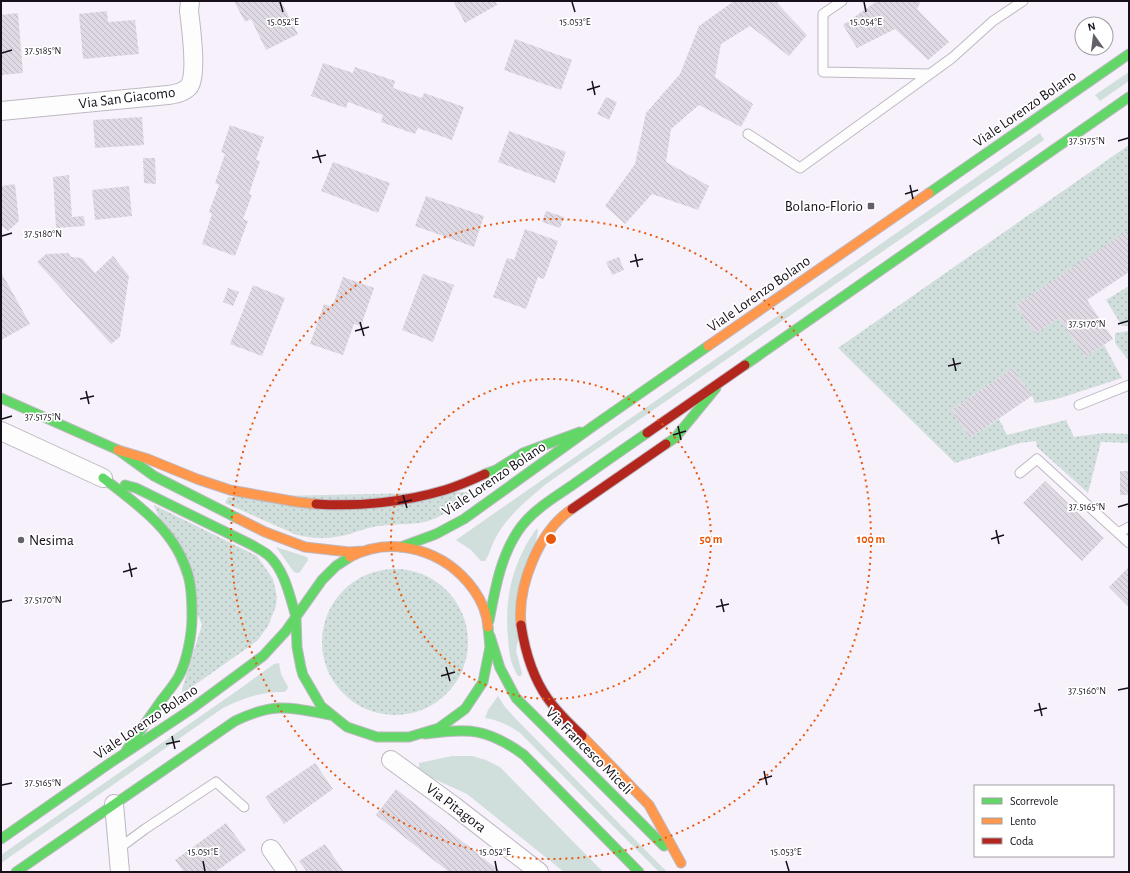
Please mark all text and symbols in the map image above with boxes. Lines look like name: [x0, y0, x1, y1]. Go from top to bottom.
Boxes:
north arrow: [1074, 16, 1114, 56]
text: 15.052°E: [267, 17, 299, 27]
text: 15.053°E: [559, 17, 591, 27]
text: 15.054°E: [850, 17, 882, 27]
text: N: [1087, 21, 1097, 33]
text: 37.5185°N: [25, 46, 61, 56]
street label: Viale Lorenzo Bolano: [971, 68, 1079, 150]
street label: Via San Giacomo: [78, 85, 176, 111]
text: 37.5175°N: [1069, 136, 1105, 146]
place label: Bolano-Florio: [785, 199, 863, 214]
marker: Bolano-Florio: [866, 201, 876, 211]
text: 37.5180°N: [24, 229, 62, 239]
street label: Viale Lorenzo Bolano: [705, 253, 813, 335]
text: 37.5170°N: [1068, 319, 1106, 329]
text: 37.5175°N: [25, 412, 61, 422]
street label: Viale Lorenzo Bolano: [439, 439, 549, 519]
text: 37.5165°N: [1069, 502, 1105, 512]
centre of rings: [544, 532, 558, 546]
place label: Nesima: [29, 533, 74, 548]
text: 50 m: [700, 533, 723, 545]
text: 100 m: [857, 533, 885, 545]
marker: Nesima: [16, 535, 26, 545]
text: 37.5170°N: [24, 595, 62, 605]
street label: Viale Lorenzo Bolano: [91, 682, 201, 762]
text: 37.5160°N: [1068, 686, 1106, 696]
street label: Via Francesco Miceli: [543, 705, 635, 797]
text: 37.5165°N: [25, 778, 61, 788]
street label: Via Pitagora: [423, 781, 489, 835]
legend: [974, 785, 1114, 857]
text: Scorrevole: [1010, 795, 1058, 807]
text: Lento: [1010, 815, 1036, 827]
text: Coda: [1010, 835, 1034, 847]
text: 15.051°E: [188, 847, 218, 857]
text: 15.052°E: [479, 847, 511, 857]
text: 15.053°E: [770, 847, 802, 857]

